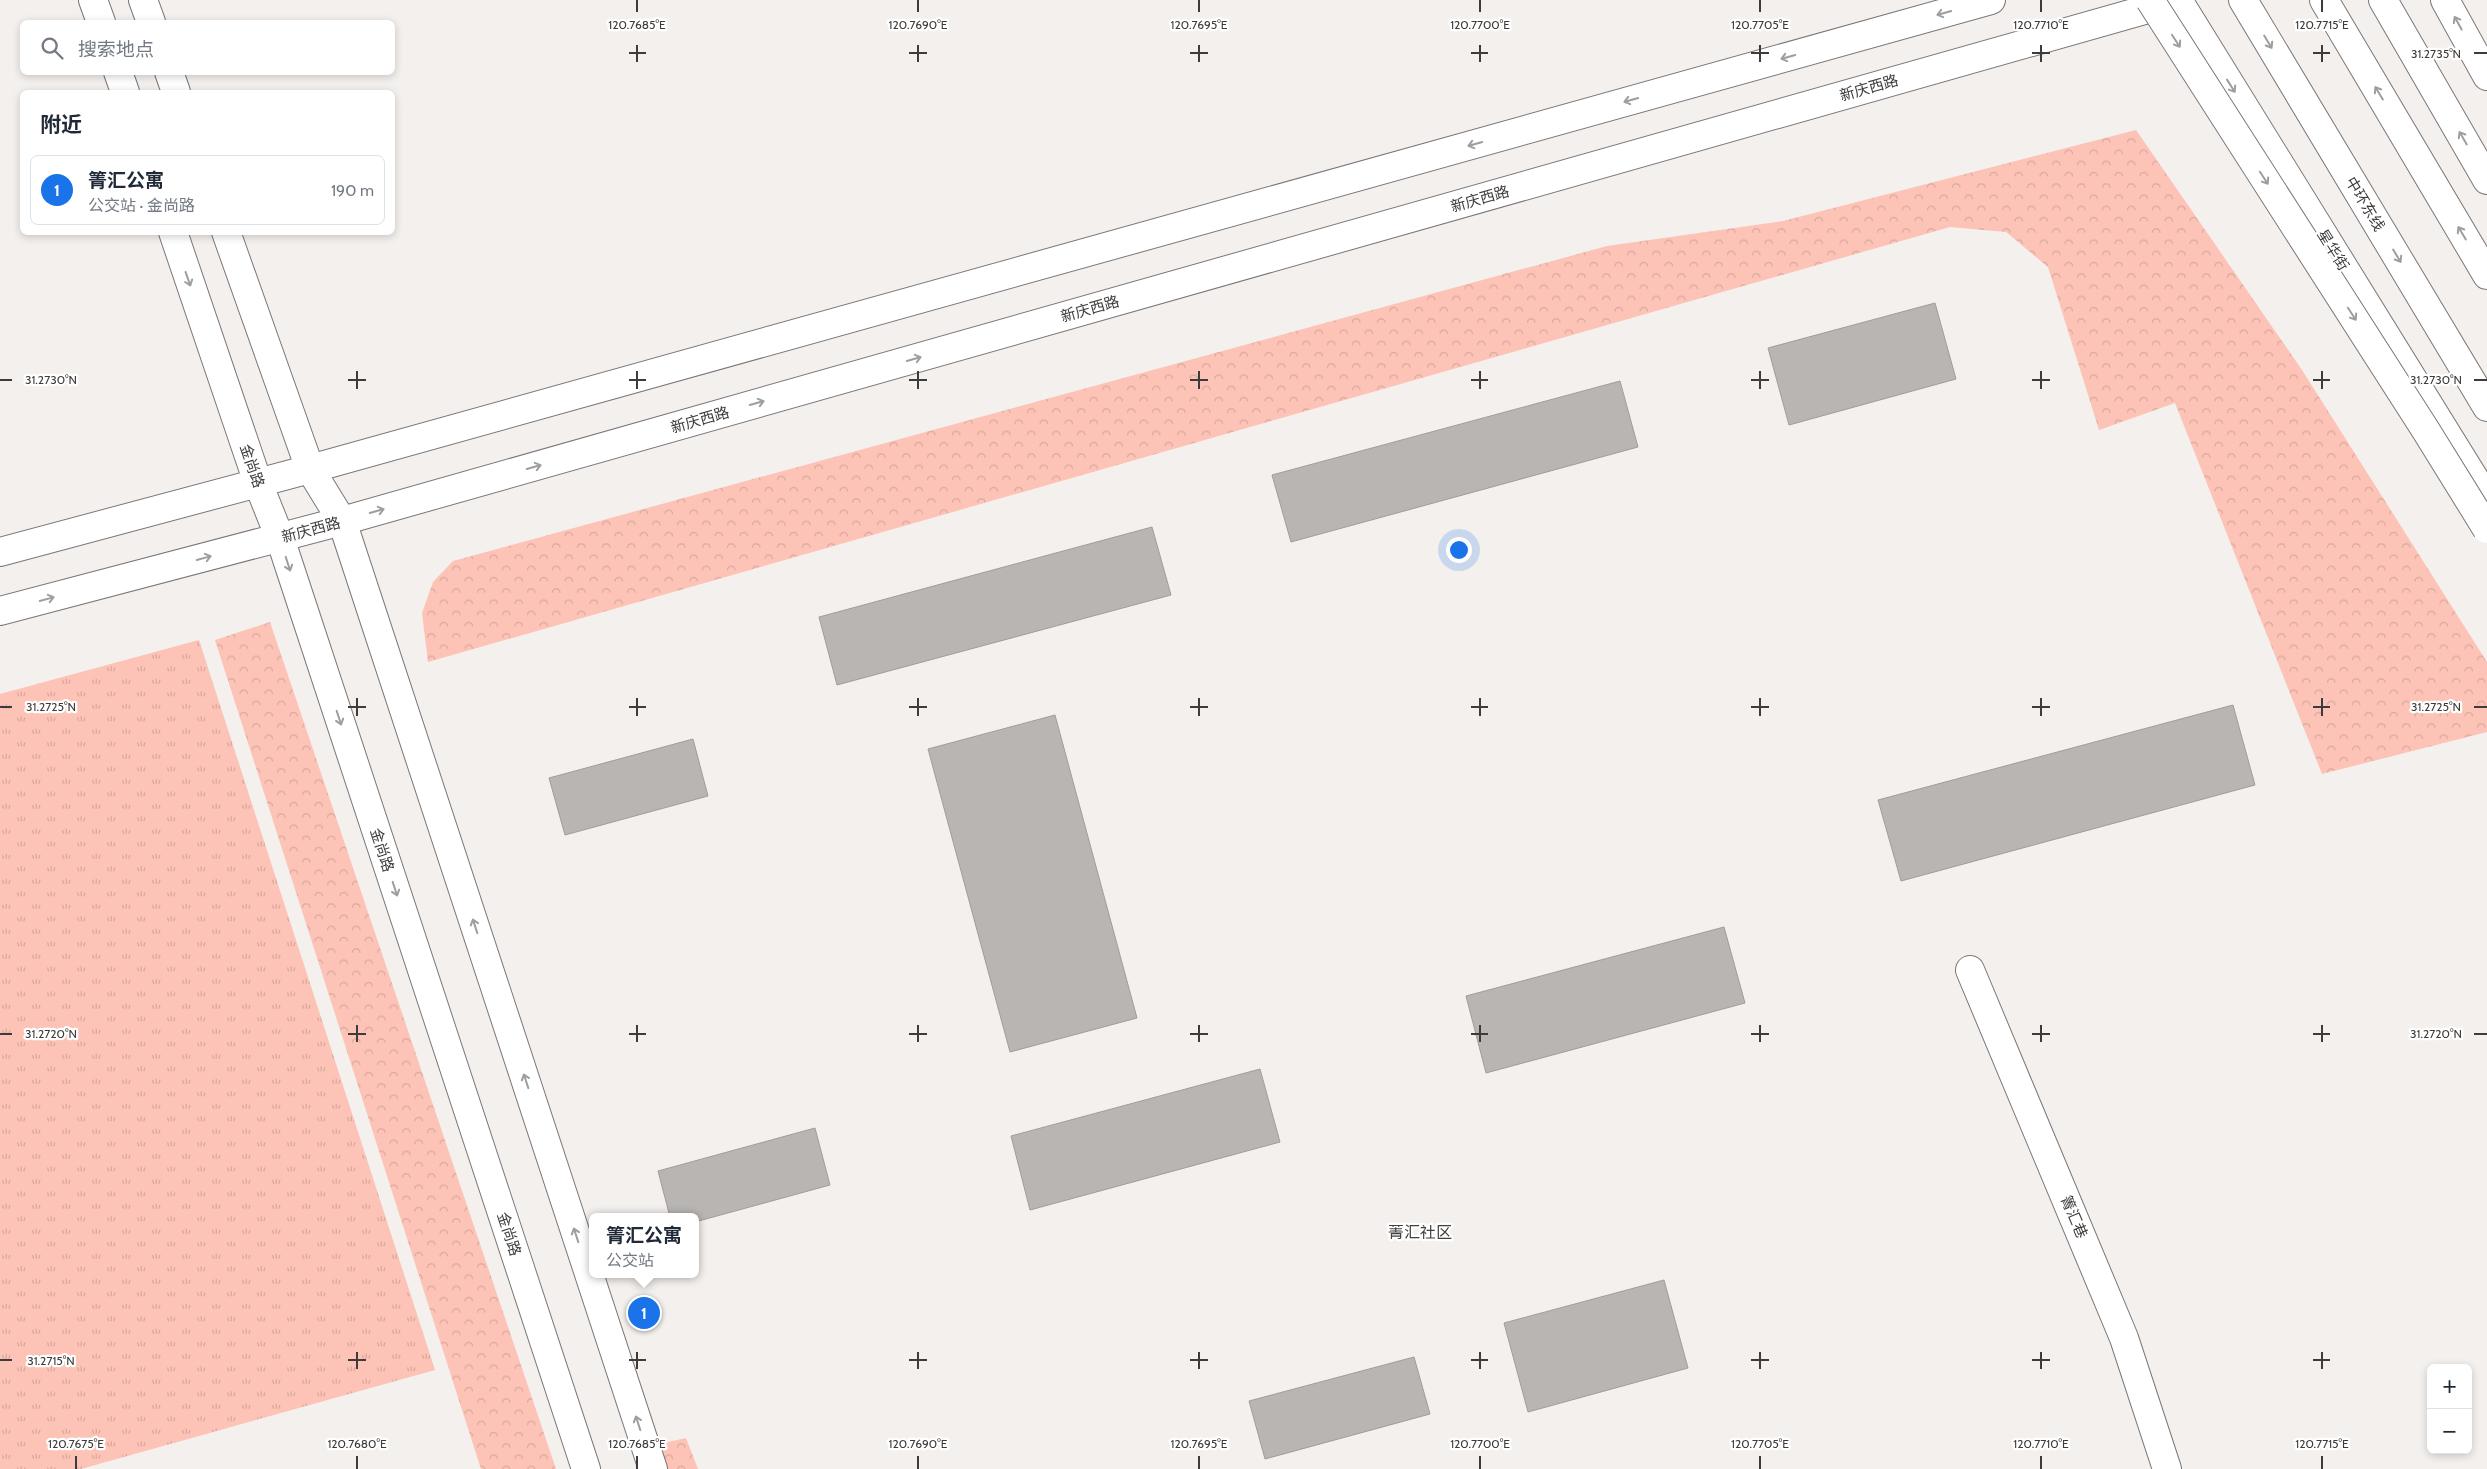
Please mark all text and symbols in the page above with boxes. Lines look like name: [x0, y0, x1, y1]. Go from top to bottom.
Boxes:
one-way arrow: [1937, 9, 1953, 18]
one-way arrow: [2453, 16, 2462, 31]
text: 120.7685°E: [608, 17, 666, 32]
text: 120.7690°E: [889, 17, 948, 32]
text: 120.7695°E: [1171, 17, 1228, 32]
text: 120.7700°E: [1450, 17, 1510, 32]
text: 120.7705°E: [1731, 17, 1789, 32]
text: 120.7710°E: [2013, 17, 2069, 32]
text: 120.7715°E: [2295, 17, 2349, 32]
search box: [20, 20, 395, 75]
icon: search: [38, 34, 66, 62]
one-way arrow: [2171, 34, 2181, 48]
one-way arrow: [2264, 34, 2274, 48]
text: 搜索地点: [78, 38, 154, 61]
text: 31.2735°N: [2411, 46, 2461, 61]
one-way arrow: [1780, 52, 1796, 62]
street label: 新庆西路: [1838, 71, 1900, 105]
one-way arrow: [2227, 79, 2237, 93]
one-way arrow: [2374, 87, 2384, 101]
one-way arrow: [1624, 96, 1640, 106]
text: 附近: [40, 112, 82, 137]
one-way arrow: [2457, 131, 2467, 145]
one-way arrow: [1467, 140, 1483, 149]
text: 箐汇公寓: [88, 169, 164, 192]
one-way arrow: [2259, 170, 2269, 184]
street label: 中环东线: [2342, 174, 2388, 234]
text: 1: [54, 181, 60, 200]
text: 190 m: [331, 181, 374, 200]
street label: 新庆西路: [1449, 182, 1511, 216]
text: 公交站 · 金尚路: [88, 196, 195, 215]
street label: 星华街: [2313, 226, 2353, 274]
one-way arrow: [2457, 226, 2467, 240]
one-way arrow: [2392, 249, 2402, 263]
one-way arrow: [184, 270, 193, 286]
street label: 新庆西路: [1059, 292, 1121, 326]
one-way arrow: [2347, 307, 2357, 321]
one-way arrow: [905, 354, 921, 363]
text: 31.2730°N: [25, 372, 77, 387]
text: 31.2730°N: [2410, 372, 2462, 387]
one-way arrow: [749, 398, 765, 408]
street label: 新庆西路: [669, 403, 731, 437]
street label: 金尚路: [236, 442, 268, 490]
one-way arrow: [525, 461, 541, 471]
one-way arrow: [369, 506, 385, 516]
street label: 新庆西路: [280, 514, 342, 546]
your location: [1446, 537, 1472, 563]
one-way arrow: [196, 553, 212, 562]
one-way arrow: [284, 556, 294, 572]
one-way arrow: [39, 594, 55, 603]
text: 31.2725°N: [26, 699, 76, 714]
text: 31.2725°N: [2411, 699, 2461, 714]
one-way arrow: [335, 710, 344, 726]
street label: 金尚路: [366, 826, 398, 874]
one-way arrow: [391, 881, 401, 897]
one-way arrow: [470, 919, 479, 935]
text: 31.2720°N: [25, 1026, 77, 1041]
text: 31.2720°N: [2410, 1026, 2462, 1041]
one-way arrow: [520, 1073, 530, 1089]
street label: 箐汇巷: [2057, 1193, 2091, 1241]
street label: 金尚路: [493, 1210, 525, 1258]
popup: [589, 1213, 699, 1278]
district label: 菁汇社区: [1388, 1223, 1452, 1242]
text: 箐汇公寓: [606, 1224, 682, 1247]
one-way arrow: [571, 1227, 581, 1243]
text: 公交站: [606, 1251, 654, 1270]
pin: 1: [628, 1294, 660, 1332]
text: 31.2715°N: [27, 1353, 75, 1368]
map controls: [2427, 1364, 2472, 1454]
button: +: [2427, 1364, 2472, 1409]
button: −: [2427, 1409, 2472, 1454]
one-way arrow: [633, 1415, 642, 1431]
text: 120.7675°E: [48, 1436, 104, 1451]
text: 120.7680°E: [327, 1436, 387, 1451]
text: 120.7685°E: [608, 1436, 666, 1451]
text: 120.7690°E: [889, 1436, 948, 1451]
text: 120.7695°E: [1171, 1436, 1228, 1451]
text: 120.7700°E: [1450, 1436, 1510, 1451]
text: 120.7705°E: [1731, 1436, 1789, 1451]
text: 120.7710°E: [2013, 1436, 2069, 1451]
text: 120.7715°E: [2295, 1436, 2349, 1451]

